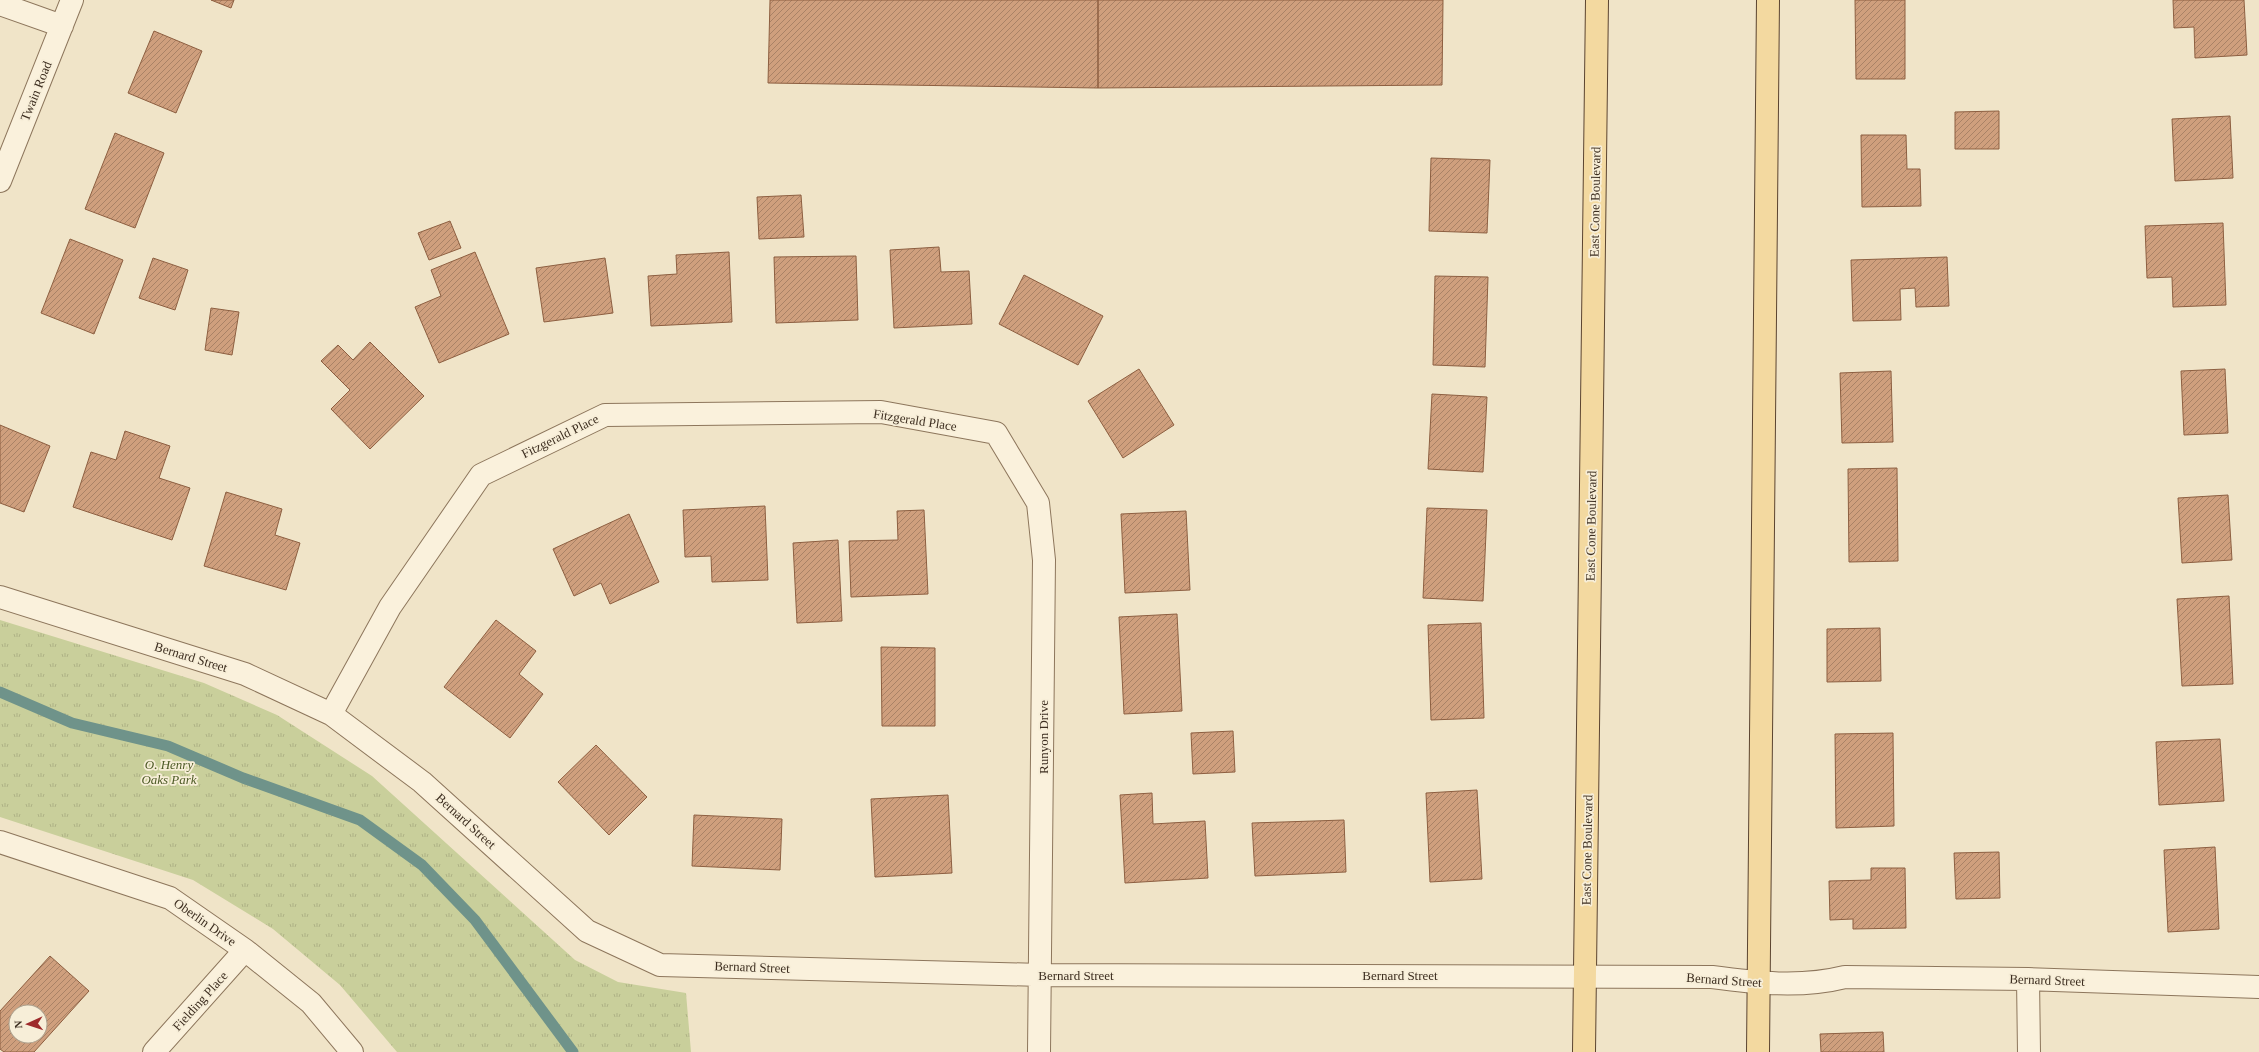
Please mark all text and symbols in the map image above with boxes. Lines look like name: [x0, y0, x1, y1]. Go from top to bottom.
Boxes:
street label: Twain Road: [17, 59, 55, 123]
street label: East Cone Boulevard: [1587, 146, 1603, 257]
street label: Fitzgerald Place: [872, 406, 958, 434]
street label: Fitzgerald Place: [519, 411, 601, 461]
street label: East Cone Boulevard: [1583, 470, 1599, 581]
street label: Bernard Street: [153, 639, 230, 675]
street label: Runyon Drive: [1036, 700, 1051, 774]
park label: O. Henry Oaks Park: [141, 757, 197, 787]
street label: Bernard Street: [433, 790, 499, 852]
street label: East Cone Boulevard: [1579, 794, 1595, 905]
street label: Oberlin Drive: [171, 895, 239, 949]
street label: Bernard Street: [714, 958, 790, 976]
street label: Fielding Place: [169, 968, 231, 1034]
street label: Bernard Street: [1038, 968, 1114, 983]
street label: Bernard Street: [1362, 968, 1438, 983]
street label: Bernard Street: [1686, 970, 1763, 990]
street label: Bernard Street: [2009, 971, 2085, 989]
north arrow: [8, 1004, 48, 1044]
text: N: [12, 1020, 24, 1029]

